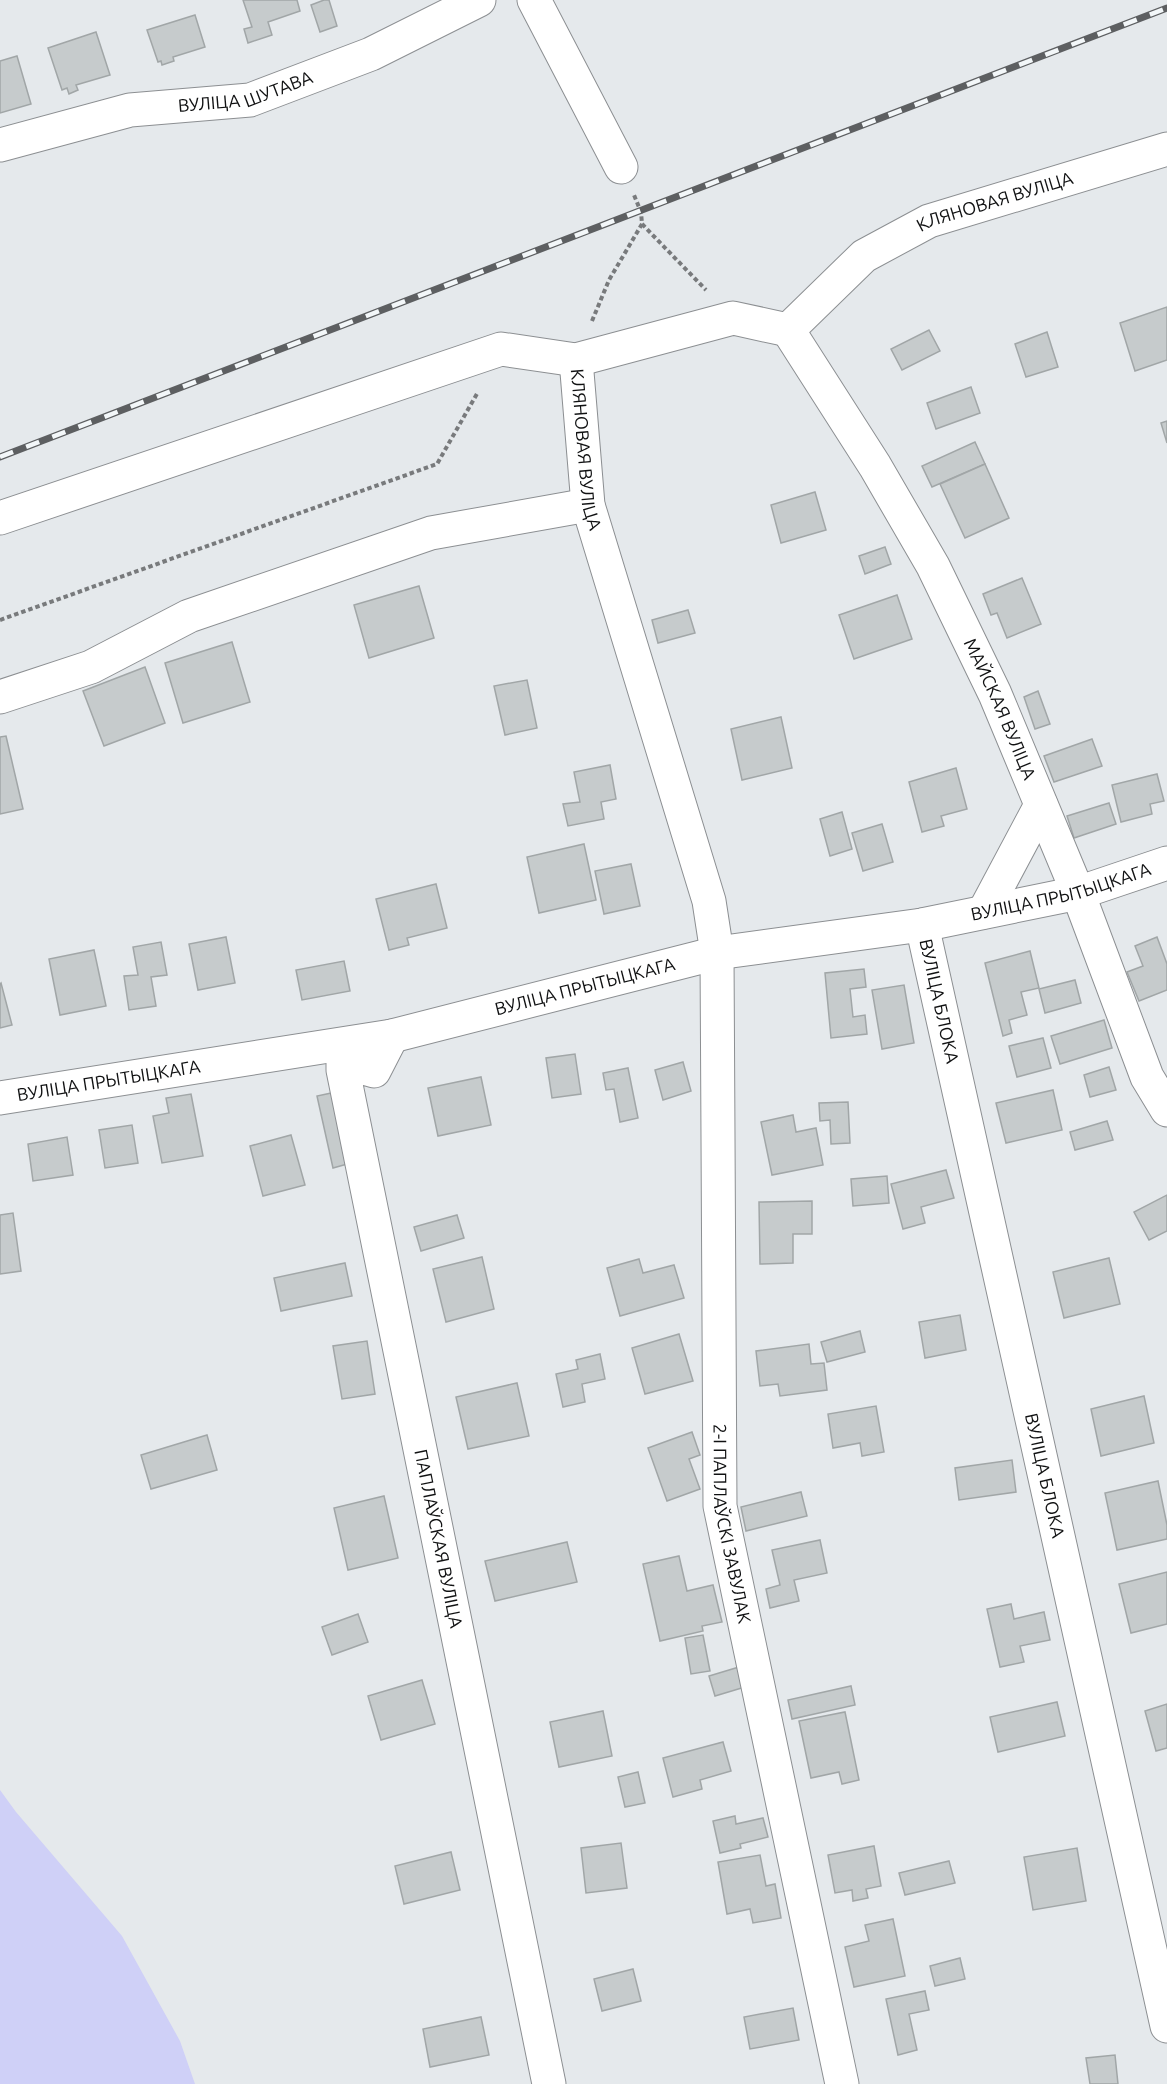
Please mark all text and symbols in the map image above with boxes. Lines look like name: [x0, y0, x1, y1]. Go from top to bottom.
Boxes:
street label: ВУЛІЦА ШУТАВА: [177, 66, 315, 115]
street label: КЛЯНОВАЯ ВУЛІЦА: [913, 167, 1075, 235]
street label: КЛЯНОВАЯ ВУЛІЦА: [568, 368, 606, 533]
street label: МАЙСКАЯ ВУЛІЦА: [961, 635, 1041, 783]
street label: ВУЛІЦА ПРЫТЫЦКАГА: [969, 858, 1153, 924]
street label: ВУЛІЦА БЛОКА: [916, 937, 964, 1065]
street label: ВУЛІЦА ПРЫТЫЦКАГА: [492, 953, 677, 1018]
street label: ВУЛІЦА ПРЫТЫЦКАГА: [15, 1055, 202, 1104]
street label: ВУЛІЦА БЛОКА: [1022, 1411, 1069, 1540]
street label: 2-І ПАПЛАЎСКІ ЗАВУЛАК: [711, 1424, 756, 1625]
street label: ПАПЛАЎСКАЯ ВУЛІЦА: [411, 1447, 467, 1630]

